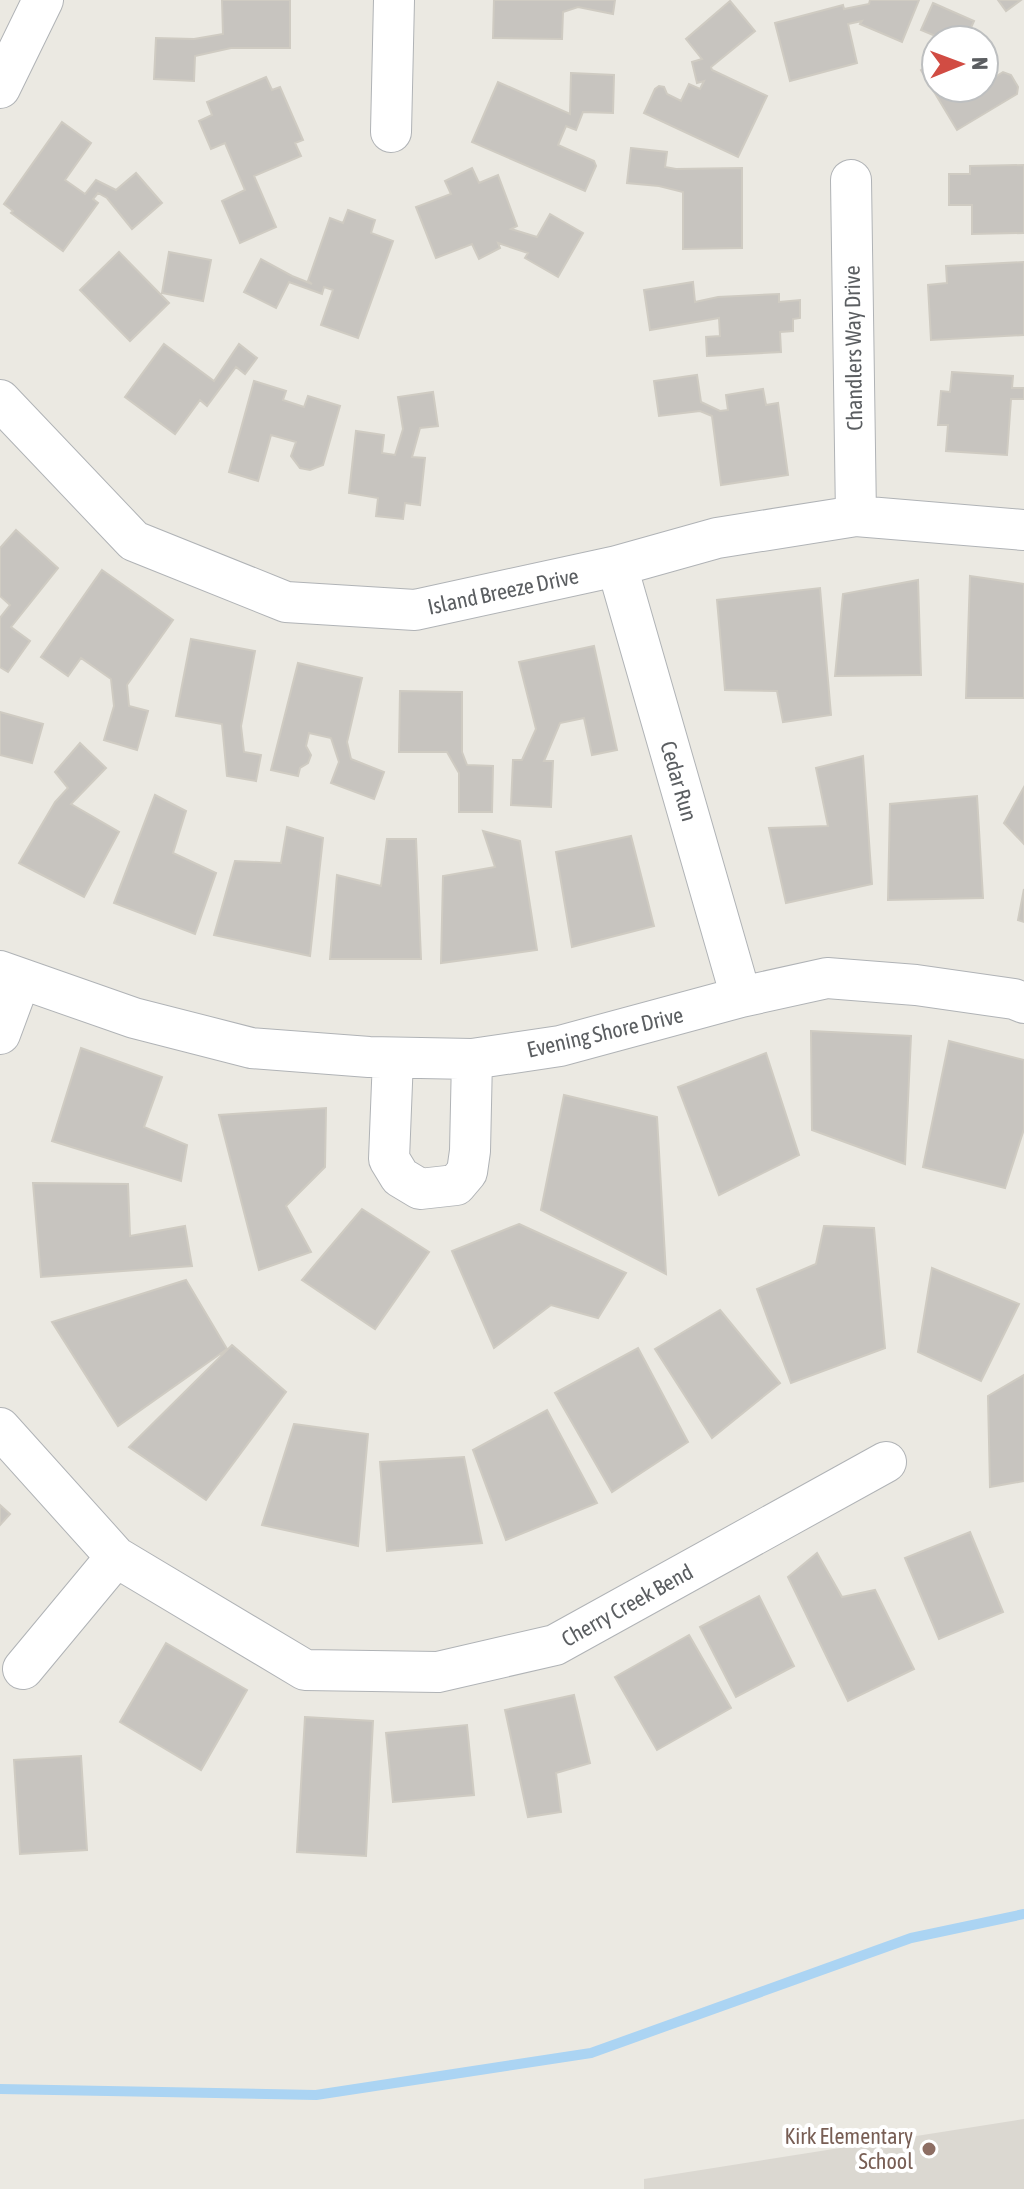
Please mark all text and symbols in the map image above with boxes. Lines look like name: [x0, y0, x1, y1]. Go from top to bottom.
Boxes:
north arrow: [920, 24, 1000, 104]
text: N: [967, 57, 993, 70]
street label: Chandlers Way Drive: [839, 265, 867, 431]
street label: Island Breeze Drive: [425, 562, 581, 620]
street label: Cedar Run: [655, 738, 703, 824]
street label: Evening Shore Drive: [524, 1001, 686, 1063]
street label: Cherry Creek Bend: [557, 1558, 697, 1652]
place label: Kirk Elementary School: [784, 2123, 913, 2174]
marker: Kirk Elementary School: [920, 2140, 938, 2158]

